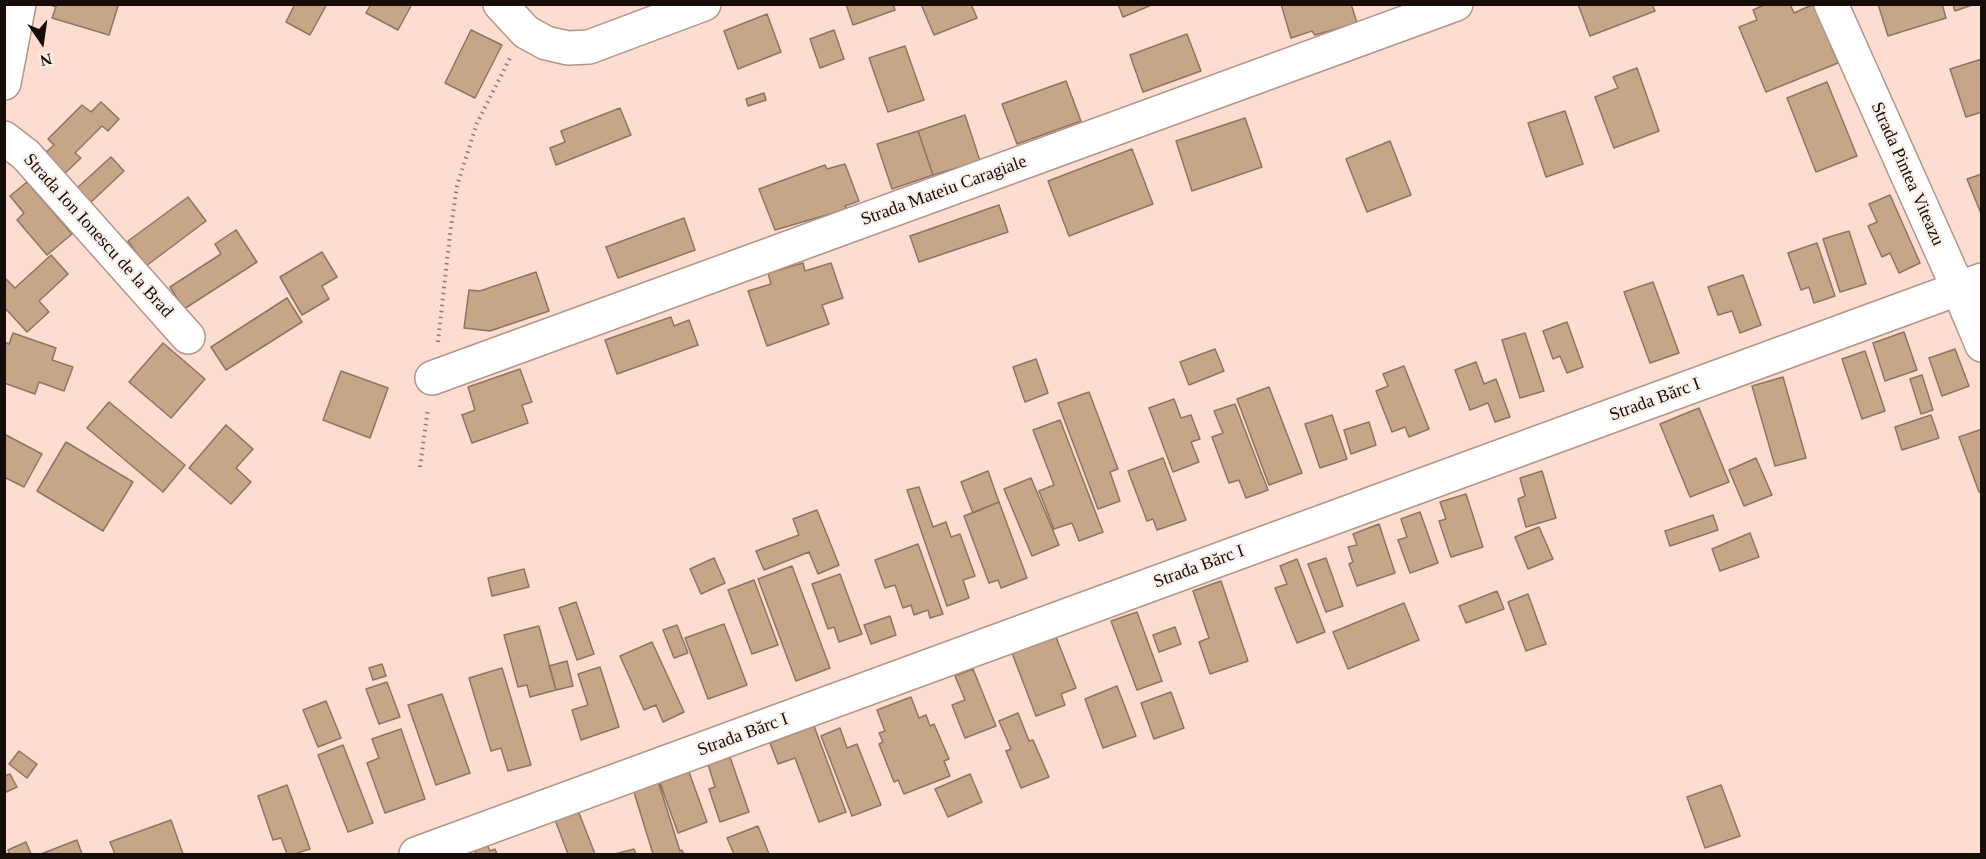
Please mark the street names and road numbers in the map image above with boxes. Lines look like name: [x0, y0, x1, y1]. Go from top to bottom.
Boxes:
street label: Strada Pintea Viteazu: [1866, 99, 1948, 249]
street label: Strada Ion Ionescu de la Brad: [19, 149, 177, 323]
street label: Strada Mateiu Caragiale: [858, 151, 1030, 231]
street label: Strada Bărc I: [1607, 374, 1703, 426]
street label: Strada Bărc I: [1151, 541, 1247, 593]
street label: Strada Bărc I: [695, 709, 791, 761]

